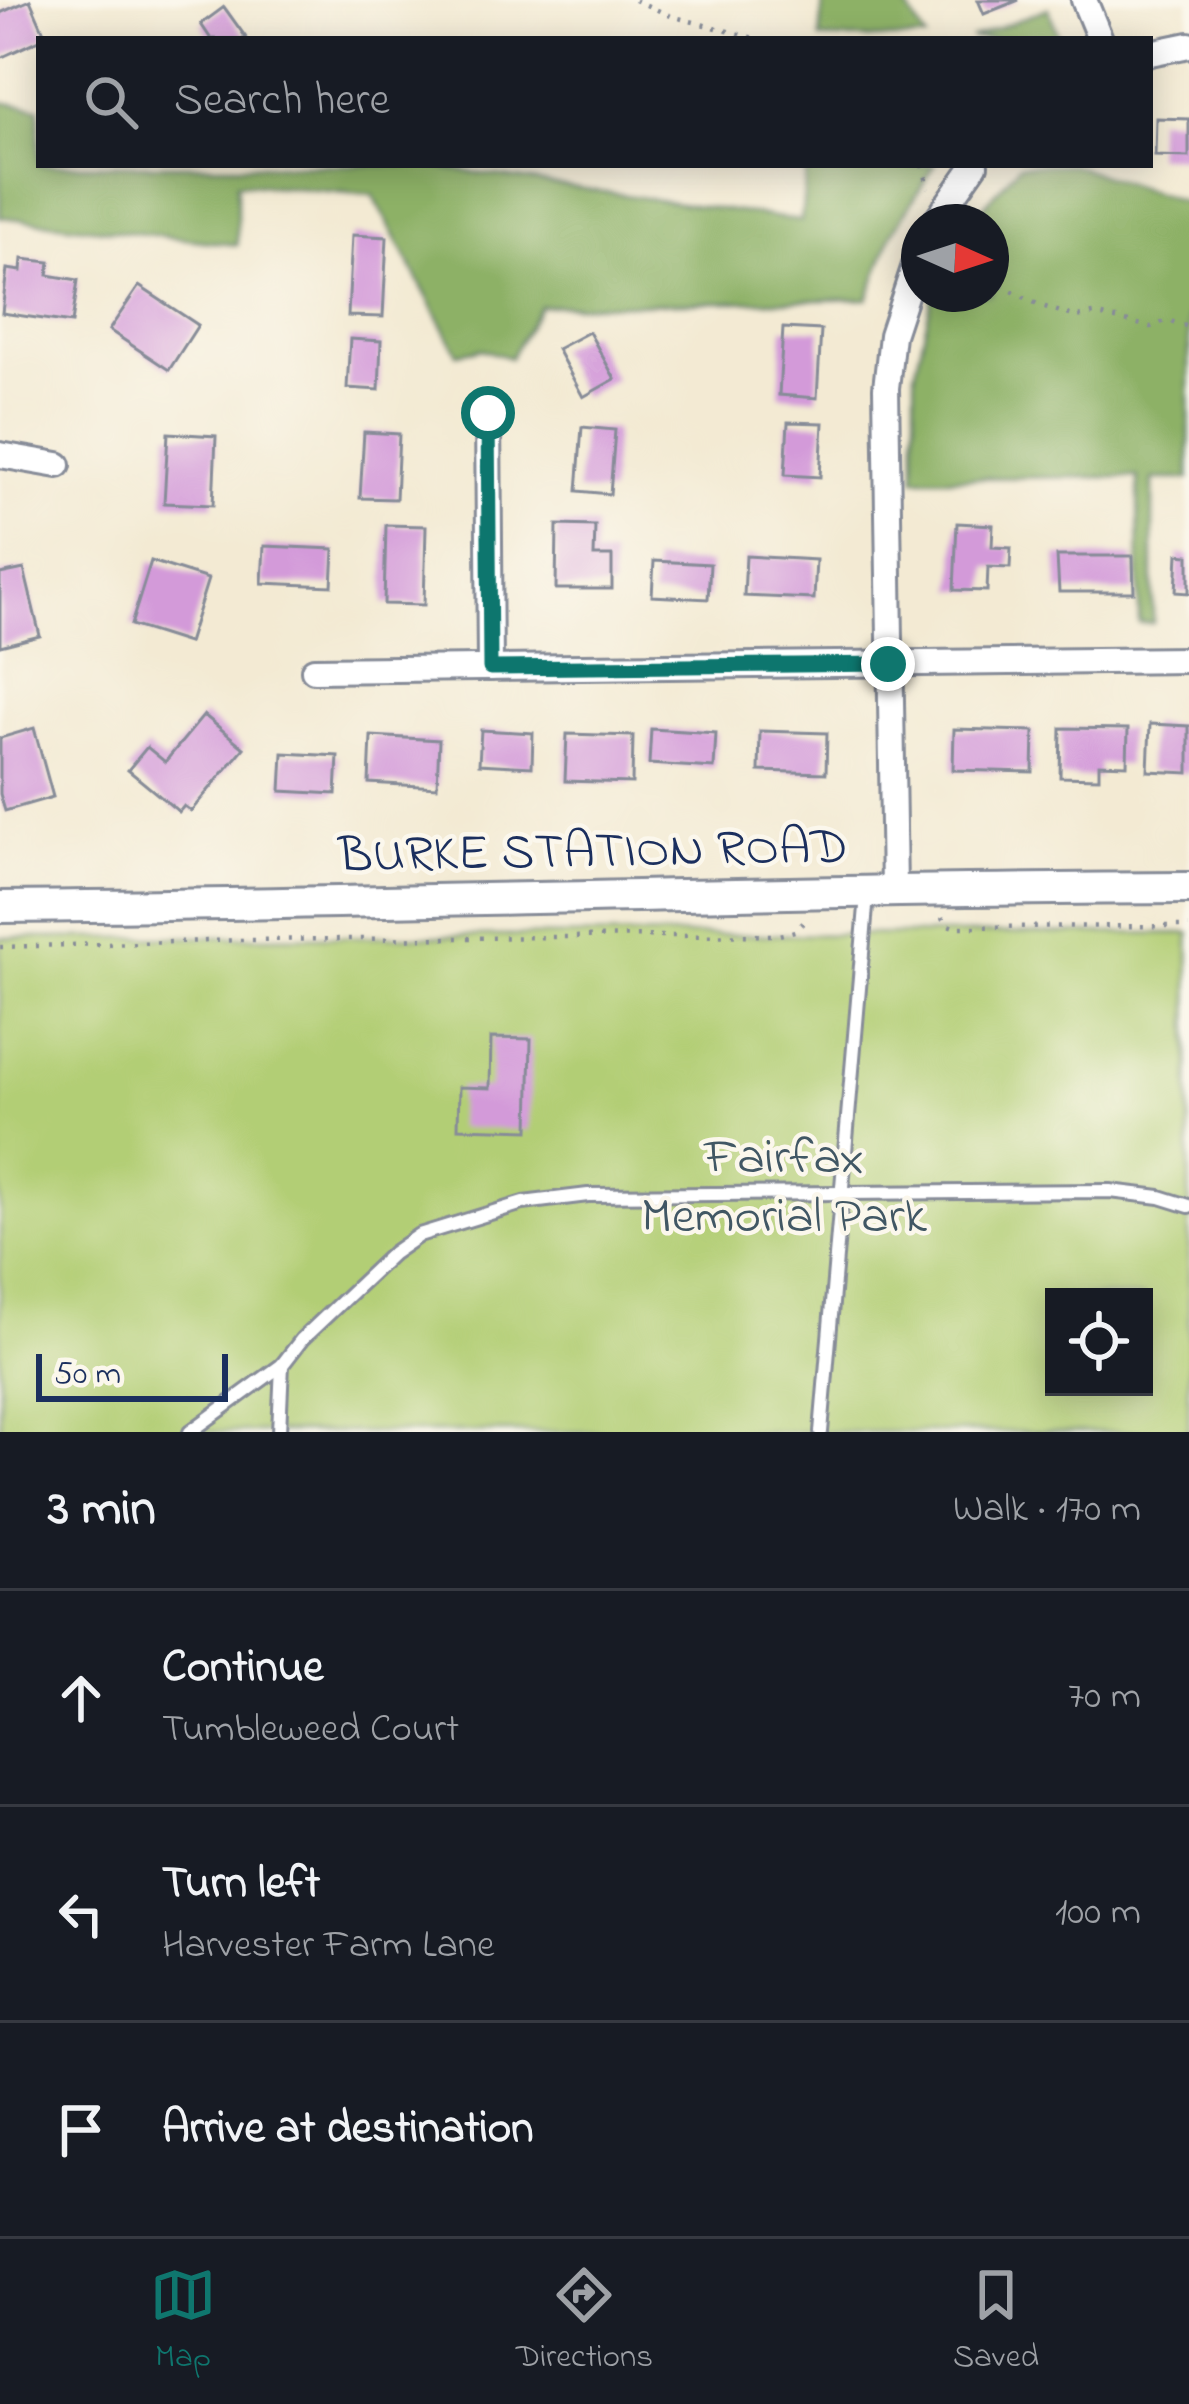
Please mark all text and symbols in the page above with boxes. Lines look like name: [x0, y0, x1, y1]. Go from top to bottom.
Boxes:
search box: [36, 36, 1153, 168]
icon: search: [78, 69, 144, 135]
text: Search here: [174, 69, 390, 135]
north arrow: [901, 204, 1009, 312]
route start: [461, 386, 515, 440]
route end: [861, 637, 915, 691]
street label: BURKE STATION ROAD: [336, 812, 848, 895]
park label: Fairfax Memorial Park: [641, 1122, 928, 1256]
map controls: [1045, 1288, 1153, 1396]
button: locate: [1045, 1288, 1153, 1396]
scale bar: [36, 1348, 228, 1401]
text: 50 m: [54, 1351, 121, 1399]
text: 3 min: [48, 1473, 156, 1548]
text: Walk · 170 m: [953, 1482, 1141, 1539]
text: Continue: [162, 1636, 323, 1702]
icon: ahead: [48, 1665, 114, 1731]
text: 70 m: [1068, 1669, 1141, 1726]
text: Tumbleweed Court: [162, 1702, 459, 1759]
text: Turn left: [162, 1852, 320, 1918]
icon: left: [48, 1881, 114, 1947]
text: 100 m: [1055, 1885, 1141, 1942]
text: Harvester Farm Lane: [162, 1918, 494, 1975]
icon: arrive: [48, 2097, 114, 2163]
text: Arrive at destination: [162, 2097, 533, 2163]
tab: Map: [150, 2262, 216, 2382]
tab: Directions: [516, 2262, 653, 2382]
tab: Saved: [953, 2262, 1039, 2382]

